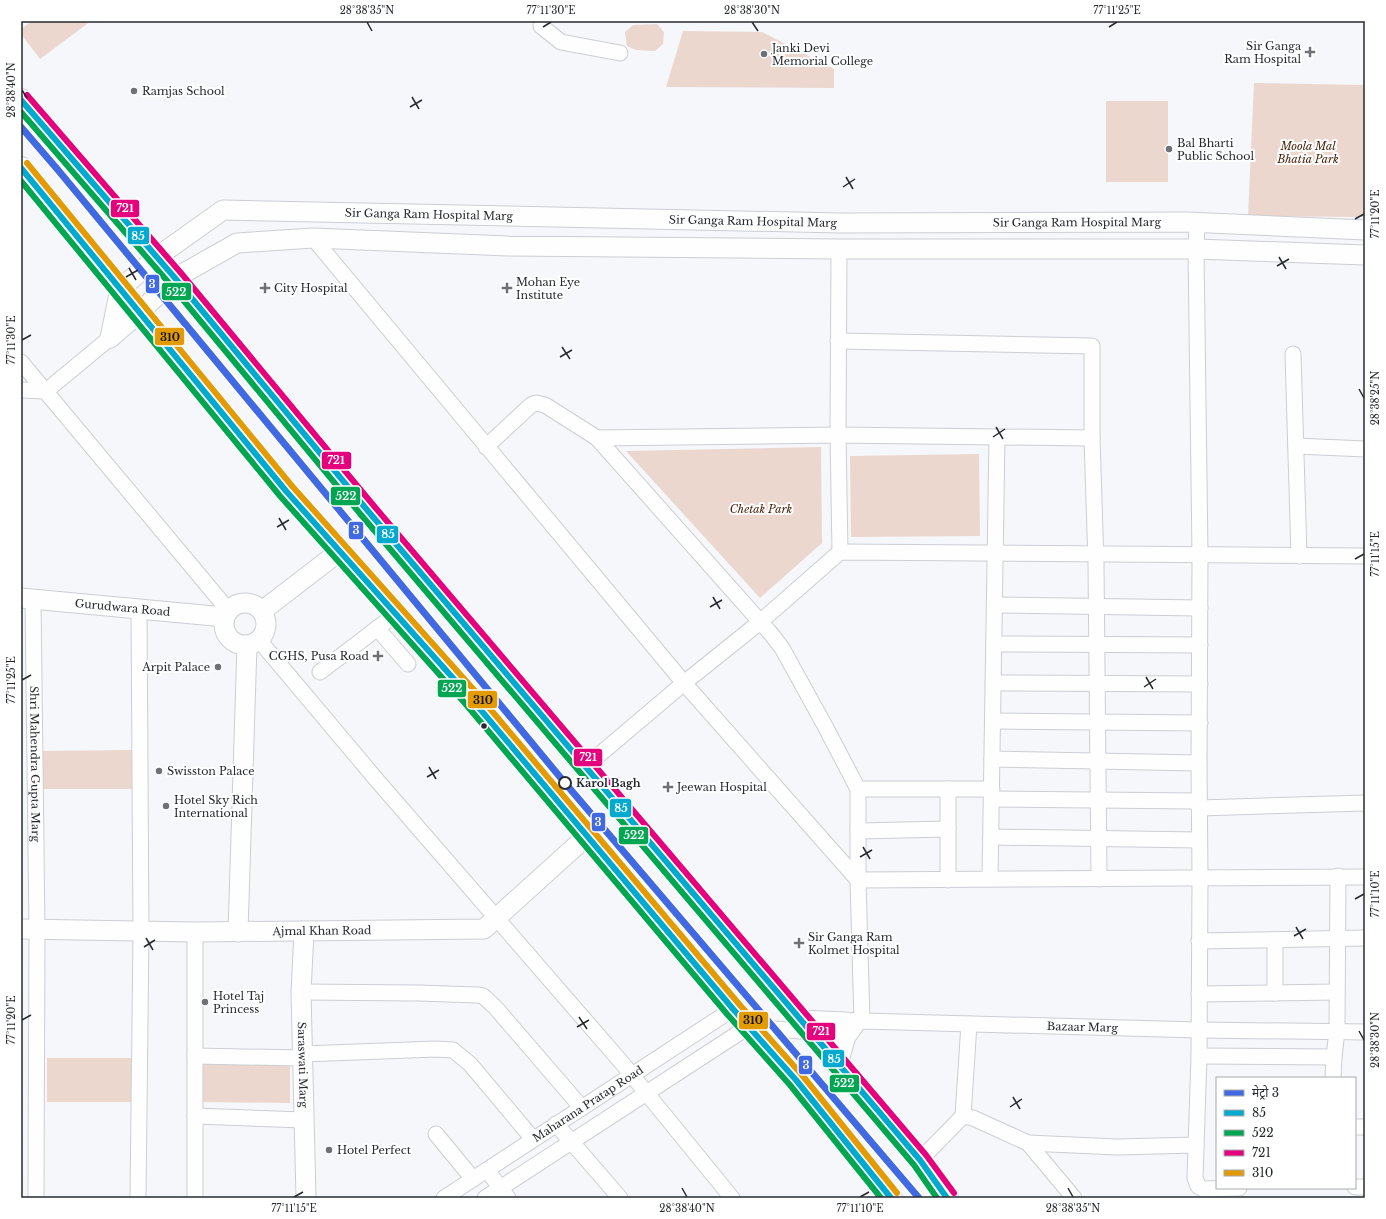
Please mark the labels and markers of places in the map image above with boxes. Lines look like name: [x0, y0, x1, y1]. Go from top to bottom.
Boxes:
place label: Sir Ganga Ram Hospital: [1224, 39, 1302, 66]
place label: Janki Devi Memorial College: [770, 41, 873, 68]
marker: Sir Ganga Ram Hospital: [1304, 46, 1316, 58]
marker: Janki Devi Memorial College: [759, 49, 769, 59]
place label: Ramjas School: [142, 84, 225, 98]
marker: Ramjas School: [129, 86, 139, 96]
place label: Bal Bharti Public School: [1177, 136, 1254, 163]
marker: Bal Bharti Public School: [1164, 144, 1174, 154]
place label: Mohan Eye Institute: [516, 275, 580, 302]
place label: City Hospital: [274, 281, 348, 295]
marker: City Hospital: [259, 282, 271, 294]
marker: Mohan Eye Institute: [501, 282, 513, 294]
place label: CGHS, Pusa Road: [269, 649, 370, 663]
marker: CGHS, Pusa Road: [372, 650, 384, 662]
place label: Arpit Palace: [141, 660, 210, 674]
marker: Arpit Palace: [213, 662, 223, 672]
unlabelled marker: [479, 721, 489, 731]
place label: Swisston Palace: [167, 764, 255, 778]
marker: Swisston Palace: [154, 766, 164, 776]
marker: Karol Bagh: [558, 776, 572, 790]
place label: Karol Bagh: [576, 776, 641, 790]
place label: Jeewan Hospital: [675, 780, 767, 794]
marker: Jeewan Hospital: [662, 781, 674, 793]
place label: Hotel Sky Rich International: [174, 793, 258, 820]
marker: Hotel Sky Rich International: [161, 801, 171, 811]
place label: Sir Ganga Ram Kolmet Hospital: [808, 930, 900, 957]
marker: Sir Ganga Ram Kolmet Hospital: [793, 937, 805, 949]
place label: Hotel Taj Princess: [213, 989, 264, 1016]
marker: Hotel Taj Princess: [200, 997, 210, 1007]
place label: Hotel Perfect: [337, 1143, 412, 1157]
marker: Hotel Perfect: [324, 1145, 334, 1155]

